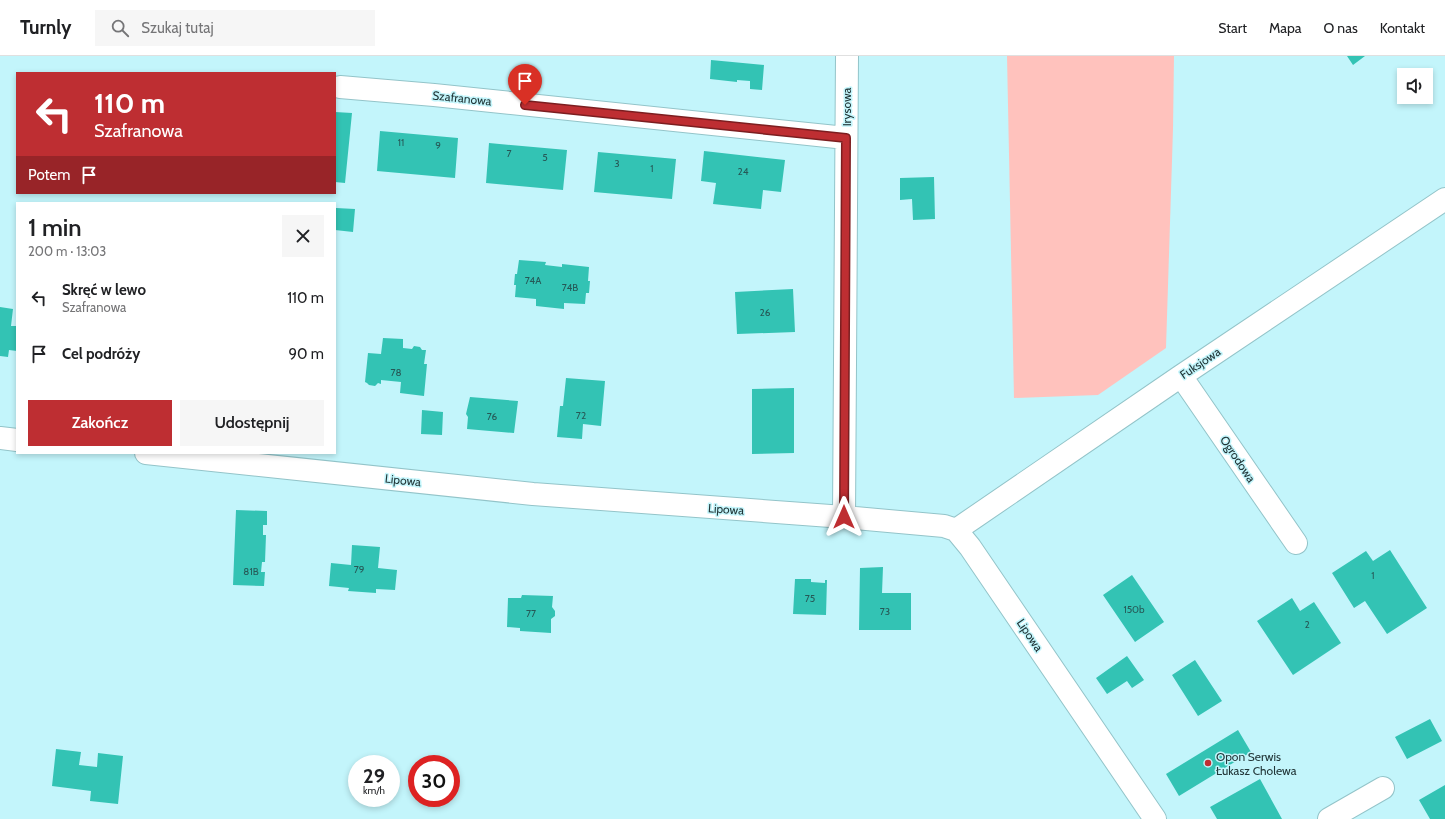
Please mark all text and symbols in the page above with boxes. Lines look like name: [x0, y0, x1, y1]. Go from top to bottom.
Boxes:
search box: [95, 10, 375, 46]
text: Turnly: [20, 16, 71, 39]
icon: search: [109, 17, 131, 39]
text: Szukaj tutaj: [141, 19, 214, 37]
text: Start: [1218, 19, 1247, 37]
text: Mapa: [1269, 19, 1301, 37]
text: O nas: [1323, 19, 1358, 37]
text: Kontakt: [1380, 19, 1425, 37]
pin: [508, 64, 542, 105]
map controls: [1397, 68, 1433, 104]
button: sound: [1397, 68, 1433, 104]
icon: arrive: [514, 70, 536, 92]
text: 110 m: [94, 86, 165, 120]
street label: Szafranowa: [432, 87, 493, 109]
street label: Irysowa: [839, 87, 854, 126]
icon: left: [28, 88, 80, 140]
text: Szafranowa: [94, 120, 183, 142]
house number: 11: [398, 136, 404, 149]
house number: 9: [435, 139, 441, 152]
house number: 7: [506, 147, 512, 160]
house number: 5: [542, 151, 548, 164]
house number: 3: [614, 157, 620, 170]
house number: 1: [650, 162, 654, 175]
icon: arrive: [78, 164, 100, 186]
house number: 24: [737, 165, 749, 178]
text: Potem: [28, 166, 70, 184]
text: 1 min: [28, 213, 82, 242]
button: close: [282, 215, 324, 257]
text: 200 m · 13:03: [28, 243, 106, 259]
house number: 74A: [525, 274, 542, 287]
text: Skręć w lewo: [62, 281, 146, 299]
house number: 74B: [562, 281, 578, 294]
icon: left: [28, 287, 50, 309]
text: 110 m: [287, 289, 324, 307]
text: Szafranowa: [62, 299, 126, 315]
house number: 26: [760, 306, 771, 319]
icon: arrive: [28, 343, 50, 365]
street label: Fuksjowa: [1177, 344, 1223, 382]
text: Cel podróży: [62, 345, 140, 363]
text: 90 m: [288, 345, 324, 363]
house number: 78: [390, 366, 402, 379]
button: Zakończ: [28, 400, 172, 446]
button: Udostępnij: [180, 400, 324, 446]
house number: 72: [576, 409, 586, 422]
house number: 76: [487, 410, 498, 423]
street label: Ogrodowa: [1217, 433, 1259, 485]
street label: Lipowa: [384, 471, 422, 489]
position arrow: [823, 496, 865, 538]
street label: Lipowa: [707, 500, 745, 518]
house number: 79: [354, 563, 365, 576]
house number: 81B: [243, 565, 259, 578]
house number: 1: [1371, 569, 1375, 582]
house number: 75: [805, 592, 815, 605]
house number: 150b: [1123, 603, 1145, 616]
house number: 73: [880, 605, 890, 618]
house number: 77: [526, 607, 536, 620]
street label: Lipowa: [1014, 616, 1046, 654]
house number: 2: [1304, 618, 1310, 631]
place label: Opon Serwis Łukasz Cholewa: [1216, 749, 1297, 778]
speed limit sign: 30: [408, 755, 460, 807]
marker: Opon Serwis Łukasz Cholewa: [1203, 758, 1213, 768]
text: 29: [363, 764, 385, 788]
text: km/h: [363, 784, 385, 797]

